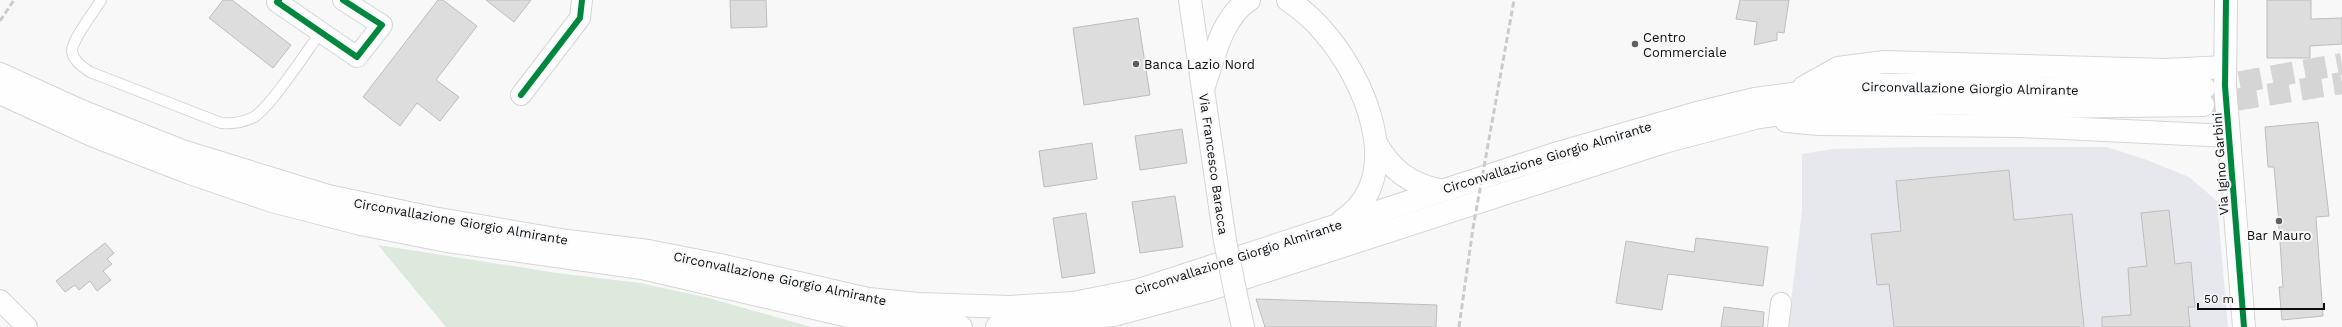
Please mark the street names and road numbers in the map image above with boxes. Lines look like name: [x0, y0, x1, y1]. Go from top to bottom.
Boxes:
street label: Circonvallazione Giorgio Almirante: [1861, 79, 2079, 98]
street label: Via Francesco Baracca: [1196, 92, 1231, 236]
street label: Via Igino Garbini: [2209, 112, 2232, 216]
street label: Circonvallazione Giorgio Almirante: [1441, 119, 1653, 196]
street label: Circonvallazione Giorgio Almirante: [353, 195, 569, 248]
street label: Circonvallazione Giorgio Almirante: [1132, 217, 1344, 298]
street label: Circonvallazione Giorgio Almirante: [672, 249, 888, 308]

